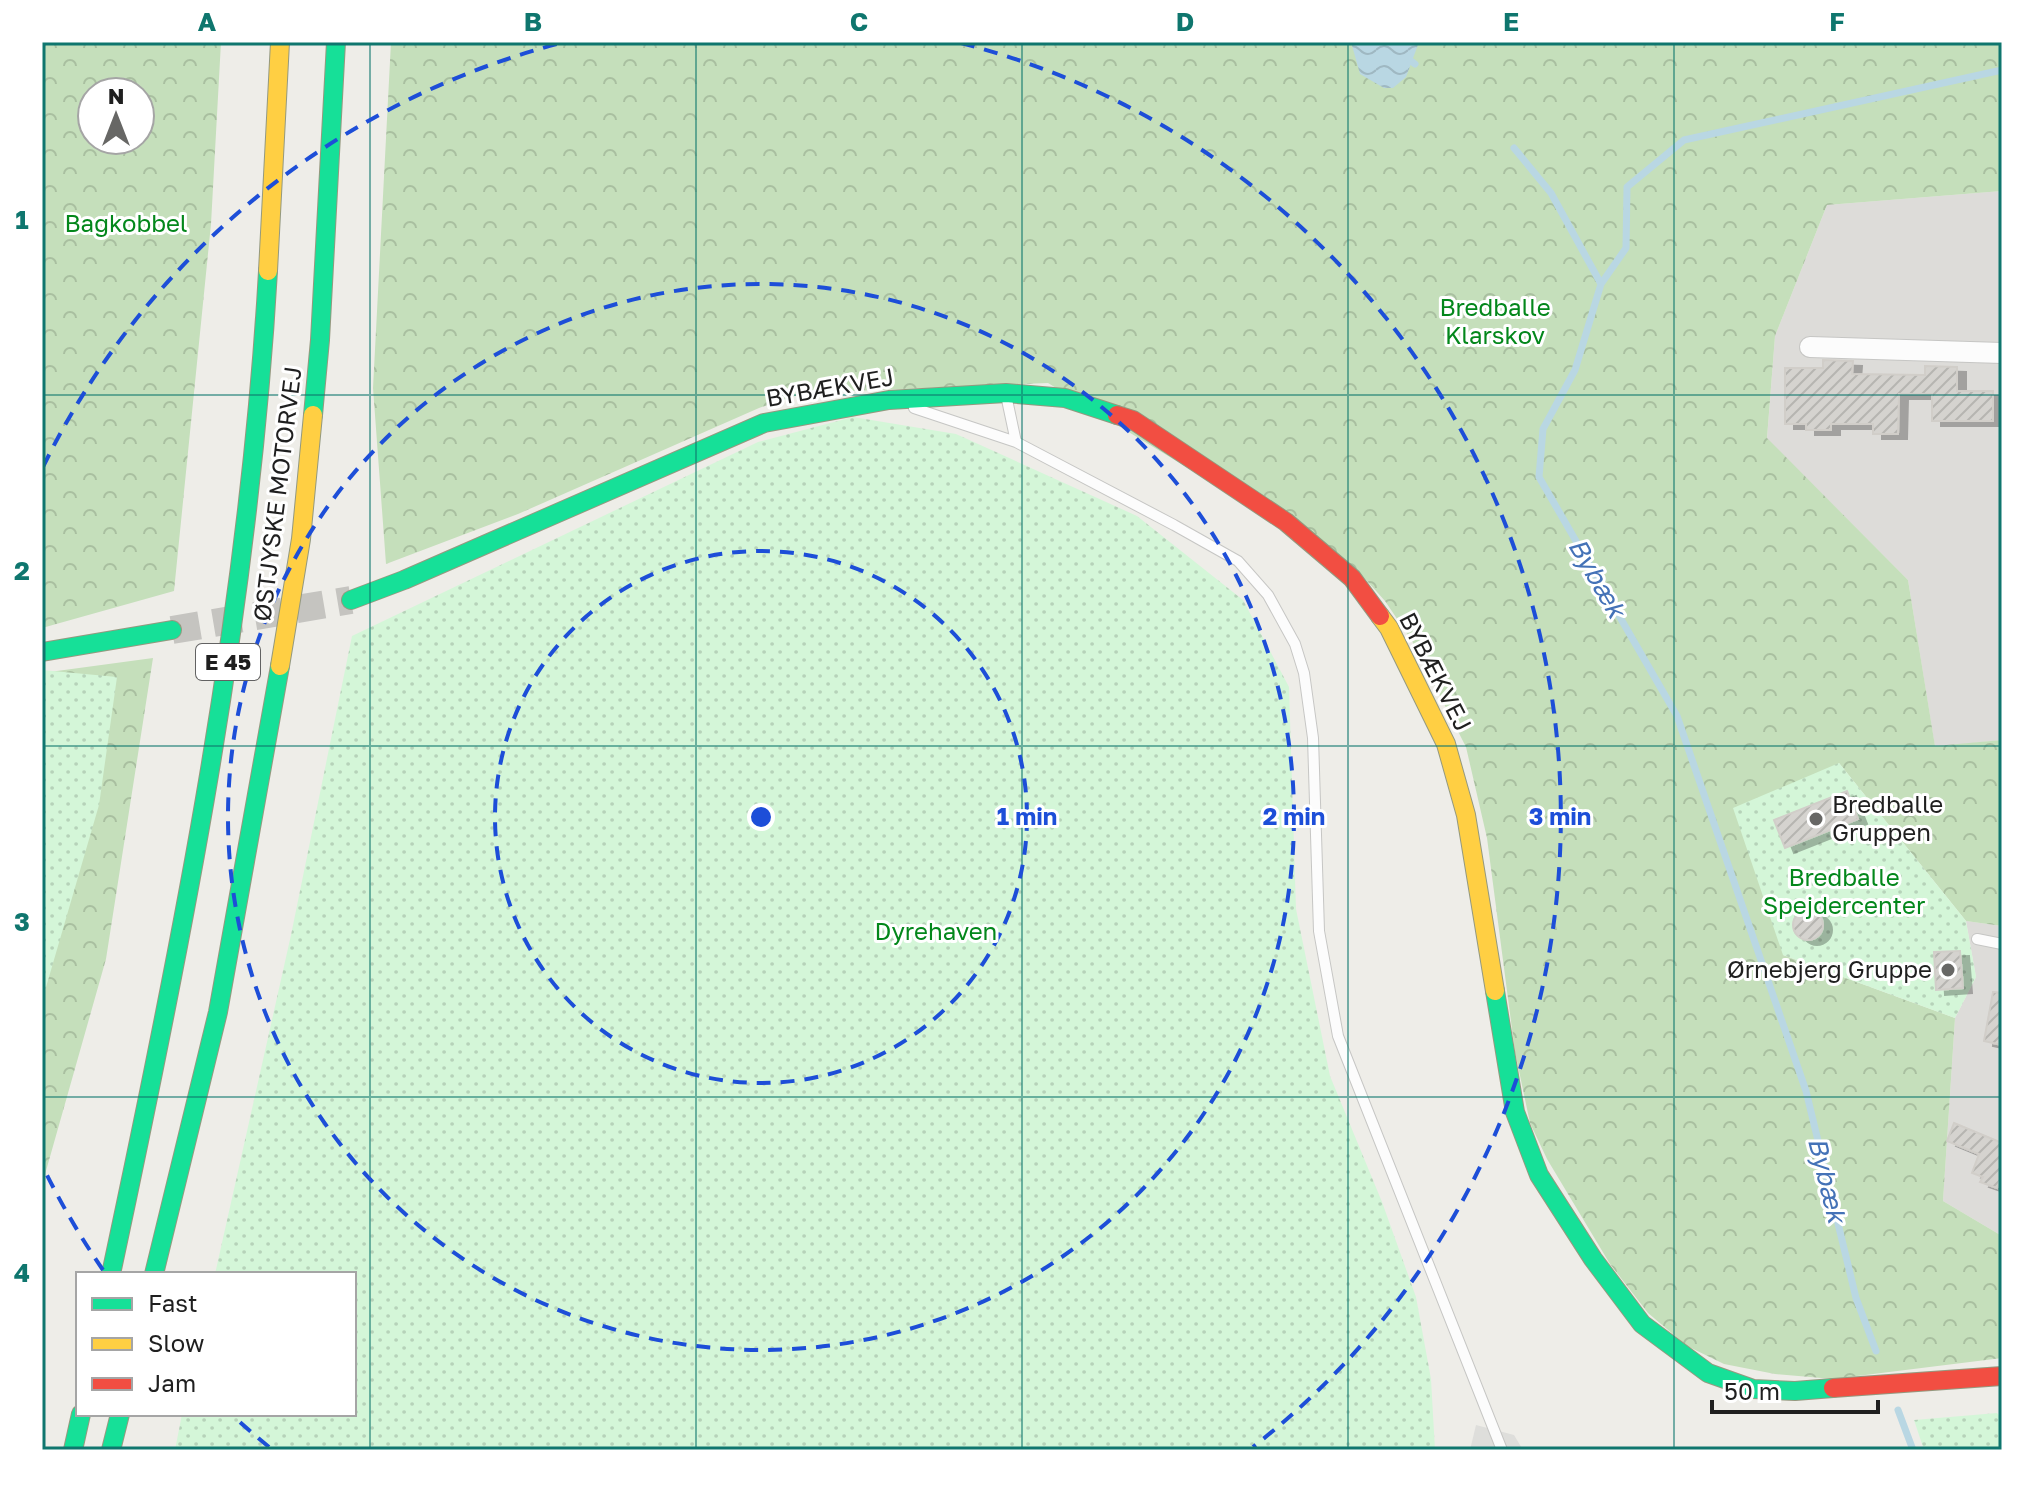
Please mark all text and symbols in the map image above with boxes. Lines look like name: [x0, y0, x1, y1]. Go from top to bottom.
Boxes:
text: A: [198, 6, 217, 37]
text: B: [524, 6, 542, 37]
text: C: [850, 6, 868, 37]
text: D: [1176, 6, 1194, 37]
text: E: [1503, 6, 1519, 37]
text: F: [1829, 6, 1845, 37]
north arrow: [76, 76, 156, 156]
text: N: [108, 82, 124, 109]
text: 1: [15, 204, 29, 235]
park label: Bagkobbel: [65, 208, 188, 237]
park label: Bredballe Klarskov: [1439, 292, 1551, 349]
street label: BYBÆKVEJ: [763, 361, 896, 412]
street label: ØSTJYSKE MOTORVEJ: [246, 365, 307, 623]
water label: Bybæk: [1562, 532, 1634, 625]
text: 2: [14, 555, 30, 586]
street label: BYBÆKVEJ: [1394, 607, 1479, 736]
road number: E 45: [196, 644, 260, 680]
place label: Bredballe Gruppen: [1832, 789, 1943, 846]
text: 1 min: [997, 801, 1057, 830]
text: 2 min: [1263, 801, 1325, 830]
text: 3 min: [1529, 801, 1591, 830]
centre of rings: [747, 803, 775, 831]
marker: Bredballe Gruppen: [1807, 810, 1825, 828]
park label: Bredballe Spejdercenter: [1763, 862, 1925, 919]
text: 3: [14, 906, 30, 937]
park label: Dyrehaven: [875, 916, 997, 945]
place label: Ørnebjerg Gruppe: [1727, 954, 1932, 983]
marker: Ørnebjerg Gruppe: [1939, 961, 1957, 979]
water label: Bybæk: [1802, 1134, 1854, 1228]
text: 4: [14, 1257, 30, 1288]
legend: [76, 1272, 356, 1416]
text: Fast: [148, 1288, 198, 1317]
text: Slow: [148, 1328, 204, 1357]
scale bar: [1712, 1364, 1878, 1414]
text: Jam: [148, 1368, 196, 1397]
text: 50 m: [1724, 1376, 1780, 1405]

